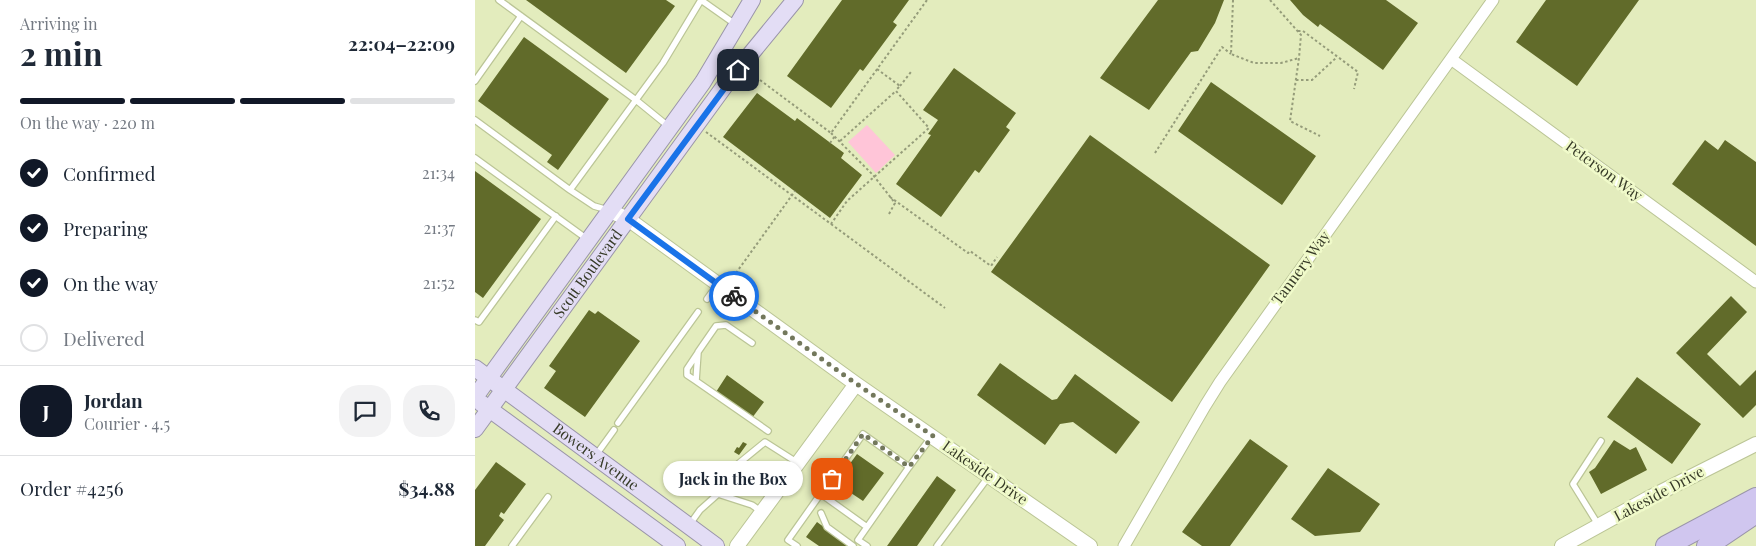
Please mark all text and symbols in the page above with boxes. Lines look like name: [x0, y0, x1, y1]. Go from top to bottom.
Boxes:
text: Arriving in: [20, 13, 98, 34]
text: 22:04–22:09: [348, 30, 455, 56]
text: 2 min: [20, 31, 103, 74]
pin: [717, 49, 759, 91]
icon: home: [724, 56, 752, 84]
text: On the way · 220 m: [20, 112, 155, 133]
street label: Peterson Way: [1562, 135, 1647, 205]
icon: check: [20, 159, 48, 187]
text: Confirmed: [63, 160, 156, 186]
text: 21:34: [422, 162, 455, 183]
icon: check: [20, 214, 48, 242]
text: Preparing: [63, 215, 148, 241]
text: 21:37: [423, 217, 455, 238]
street label: Scott Boulevard: [548, 225, 626, 321]
street label: Tannery Way: [1267, 226, 1334, 308]
icon: check: [20, 269, 48, 297]
text: On the way: [63, 270, 158, 296]
courier: [709, 271, 759, 321]
text: 21:52: [423, 272, 455, 293]
icon: bike: [720, 282, 748, 310]
text: Delivered: [63, 325, 145, 351]
button: chat: [339, 385, 391, 437]
button: phone: [403, 385, 455, 437]
text: Jordan: [84, 387, 143, 413]
text: J: [43, 398, 49, 424]
text: Courier · 4.5: [84, 413, 170, 434]
street label: Bowers Avenue: [549, 418, 643, 495]
street label: Lakeside Drive: [939, 435, 1032, 509]
pin: [811, 458, 853, 500]
street label: Lakeside Drive: [1610, 461, 1707, 525]
callout: Jack in the Box: [662, 462, 802, 496]
icon: bag: [818, 465, 846, 493]
text: Jack in the Box: [679, 468, 787, 489]
text: Order #4256: [20, 475, 124, 501]
text: $34.88: [398, 475, 455, 501]

